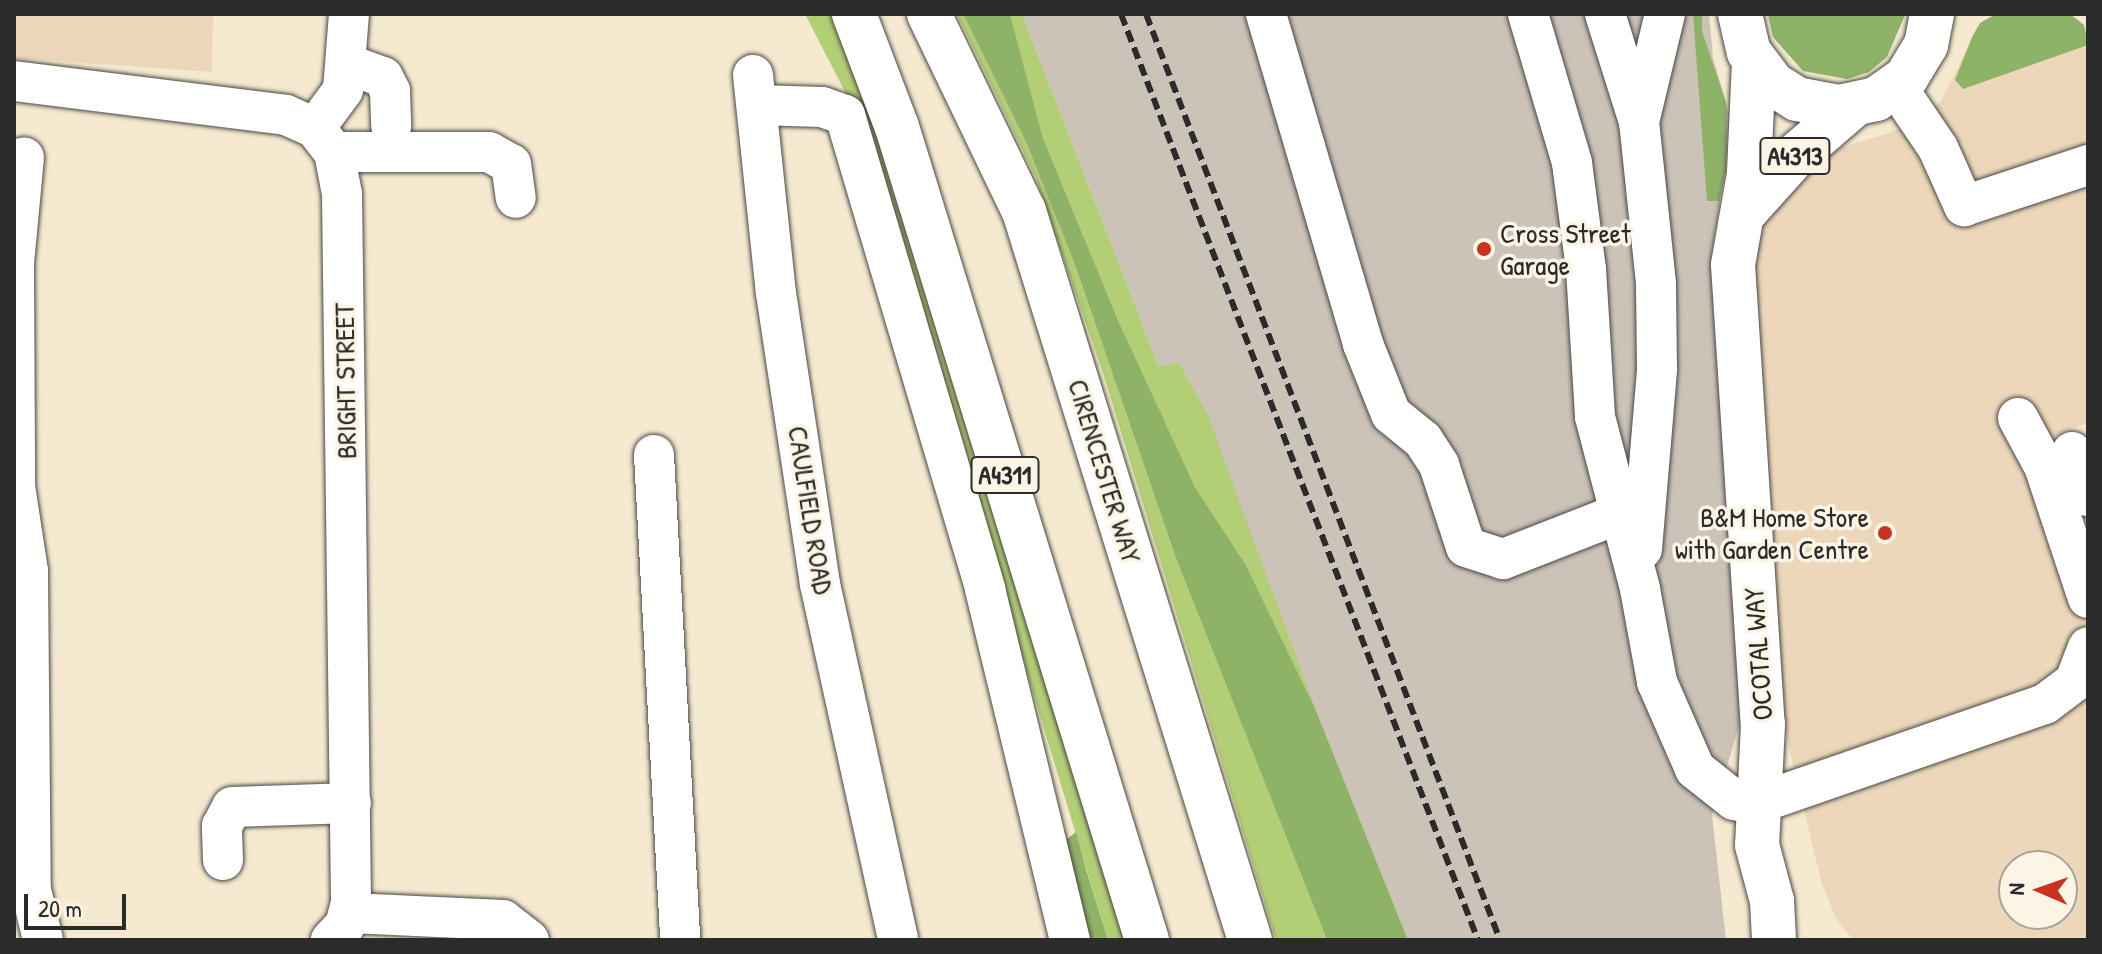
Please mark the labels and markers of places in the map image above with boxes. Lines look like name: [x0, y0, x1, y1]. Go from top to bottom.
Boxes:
place label: Cross Street Garage: [1500, 216, 1631, 282]
marker: Cross Street Garage: [1475, 240, 1493, 258]
place label: B&M Home Store with Garden Centre: [1675, 500, 1869, 566]
marker: B&M Home Store with Garden Centre: [1876, 524, 1894, 542]

